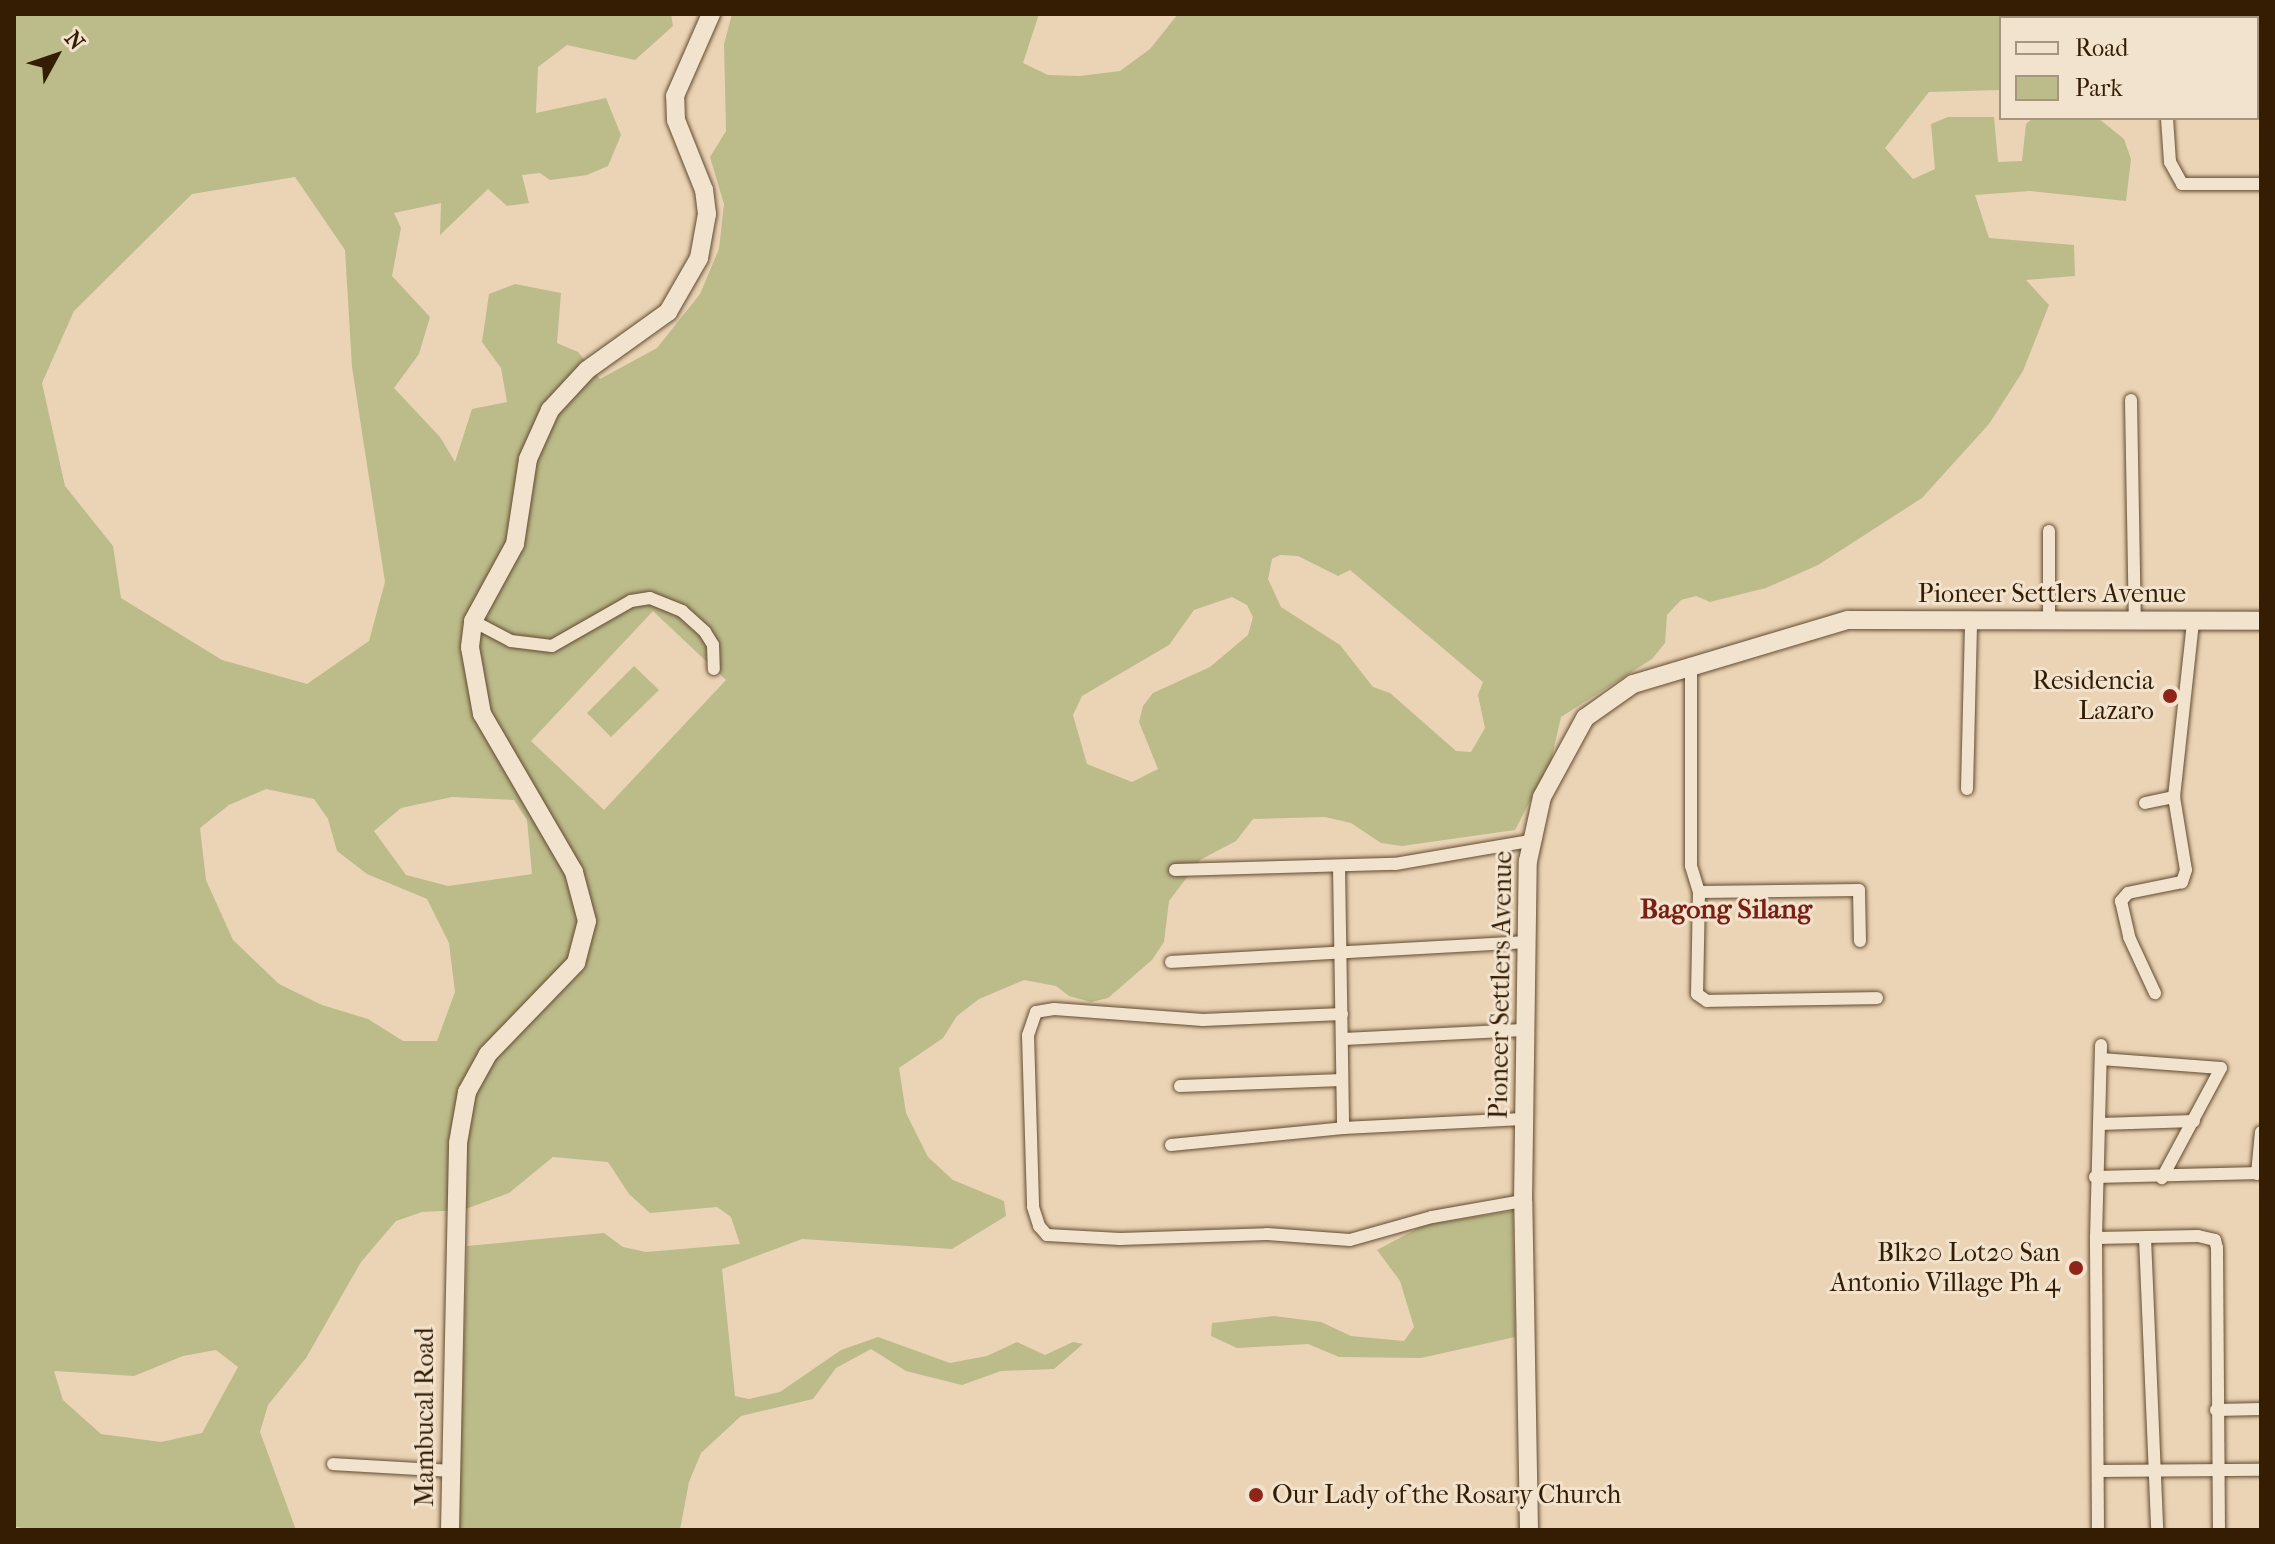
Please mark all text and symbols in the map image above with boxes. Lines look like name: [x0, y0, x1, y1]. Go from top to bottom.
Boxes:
north arrow: [16, 16, 96, 96]
legend: [1999, 16, 2259, 120]
text: N: [59, 26, 90, 55]
text: Road: [2075, 34, 2128, 62]
text: Park: [2075, 74, 2123, 102]
street label: Pioneer Settlers Avenue: [1918, 578, 2186, 610]
place label: Residencia Lazaro: [2032, 665, 2154, 726]
marker: Residencia Lazaro: [2161, 687, 2179, 705]
street label: Pioneer Settlers Avenue: [1483, 851, 1519, 1119]
district label: Bagong Silang: [1640, 892, 1812, 926]
place label: Blk20 Lot20 San Antonio Village Ph 4: [1830, 1237, 2060, 1298]
marker: Blk20 Lot20 San Antonio Village Ph 4: [2067, 1259, 2085, 1277]
street label: Mambucal Road: [409, 1327, 441, 1507]
place label: Our Lady of the Rosary Church: [1272, 1479, 1621, 1511]
marker: Our Lady of the Rosary Church: [1247, 1486, 1265, 1504]

